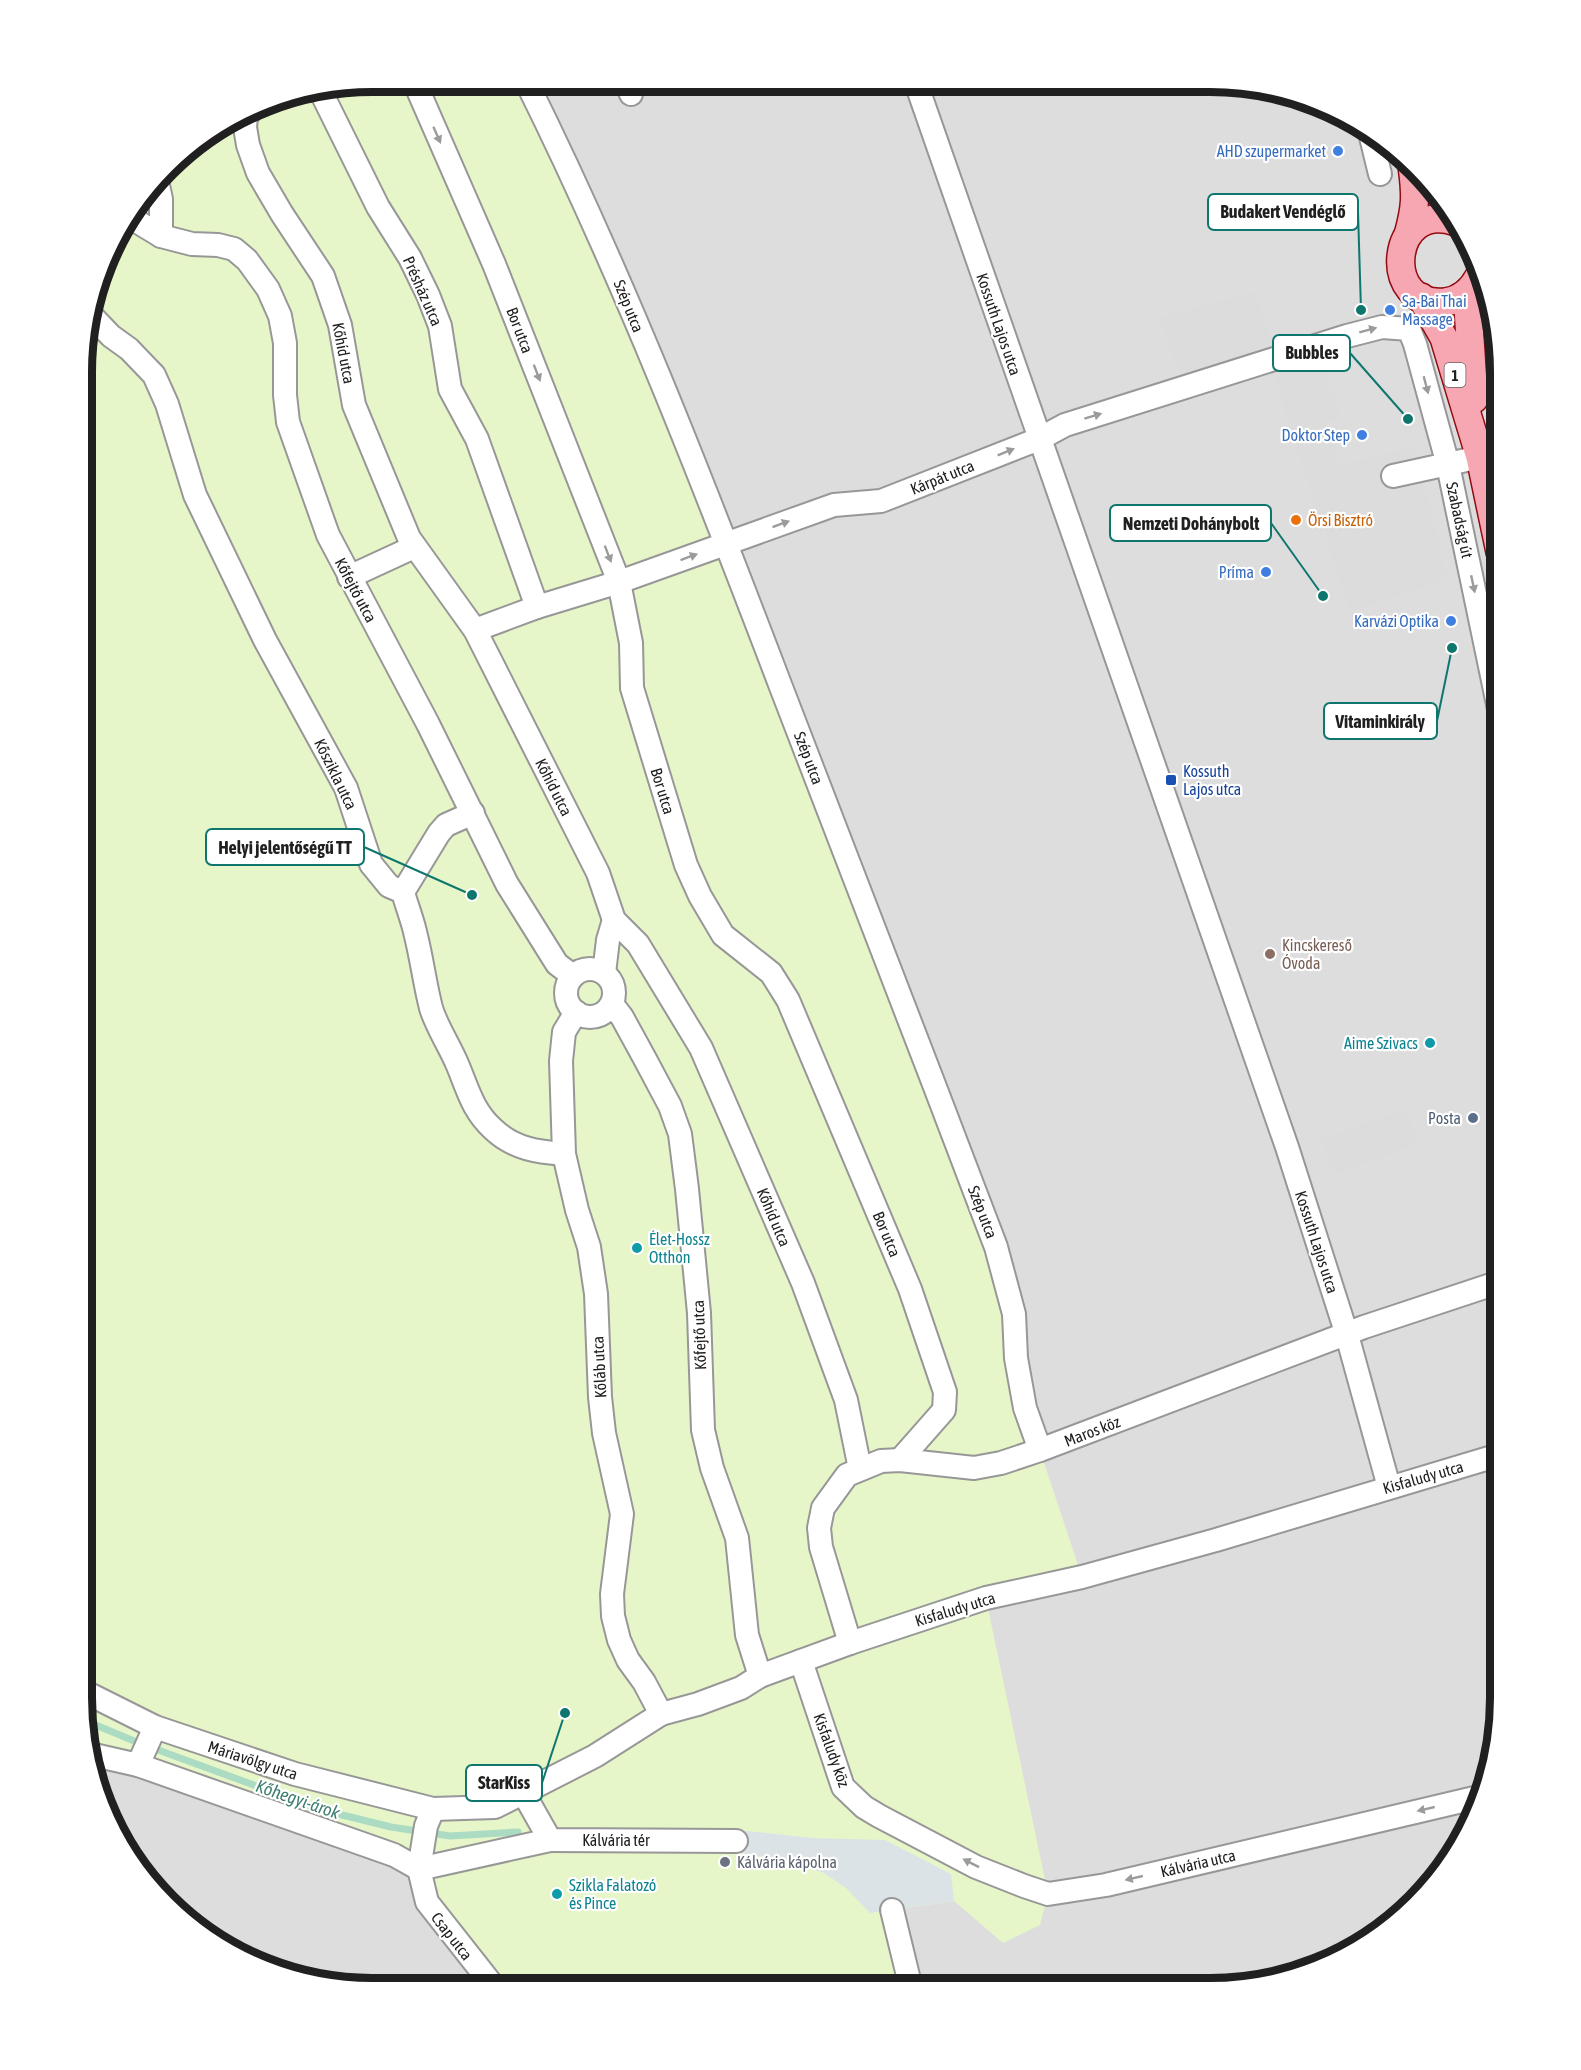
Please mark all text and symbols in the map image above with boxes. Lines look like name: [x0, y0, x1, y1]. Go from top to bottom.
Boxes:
one-way arrow: [432, 126, 442, 144]
place label: AHD szupermarket: [1217, 142, 1326, 161]
marker: AHD szupermarket: [1331, 144, 1345, 158]
callout: Budakert Vendéglő: [1208, 194, 1358, 230]
text: Budakert Vendéglő: [1220, 201, 1346, 222]
street label: Présház utca: [400, 253, 446, 329]
street label: Kossuth Lajos utca: [972, 271, 1025, 378]
street label: Szép utca: [609, 277, 648, 335]
place label: Sa-Bai Thai Massage: [1402, 292, 1467, 329]
marker: Sa-Bai Thai Massage: [1383, 303, 1397, 317]
street label: Bor utca: [503, 305, 537, 355]
street label: Kőhíd utca: [329, 321, 359, 385]
one-way arrow: [1359, 325, 1377, 335]
callout: Bubbles: [1273, 335, 1350, 371]
text: Bubbles: [1285, 342, 1339, 363]
road number: 1: [1444, 363, 1466, 387]
one-way arrow: [532, 364, 542, 382]
one-way arrow: [1422, 376, 1431, 394]
one-way arrow: [1084, 411, 1102, 420]
place label: Doktor Step: [1282, 426, 1350, 445]
marker: Doktor Step: [1355, 428, 1369, 442]
one-way arrow: [997, 447, 1015, 457]
street label: Kárpát utca: [908, 456, 977, 499]
street label: Szabadság út: [1442, 480, 1477, 560]
callout: Nemzeti Dohánybolt: [1110, 505, 1271, 541]
place label: Örsi Bisztró: [1308, 511, 1373, 529]
text: Nemzeti Dohánybolt: [1123, 513, 1260, 534]
marker: Örsi Bisztró: [1289, 513, 1303, 527]
one-way arrow: [773, 518, 791, 528]
one-way arrow: [604, 545, 613, 563]
one-way arrow: [680, 552, 698, 562]
street label: Kőfejtő utca: [331, 555, 380, 626]
place label: Príma: [1219, 563, 1254, 581]
marker: Príma: [1259, 565, 1273, 579]
one-way arrow: [1469, 575, 1478, 594]
place label: Karvázi Optika: [1354, 612, 1439, 631]
marker: Karvázi Optika: [1444, 614, 1458, 628]
callout: Vitaminkirály: [1324, 703, 1437, 739]
text: Vitaminkirály: [1334, 711, 1425, 732]
street label: Szép utca: [790, 729, 827, 787]
street label: Kőszikla utca: [311, 736, 361, 812]
street label: Kőhíd utca: [532, 755, 576, 819]
place label: Kossuth Lajos utca: [1183, 762, 1241, 799]
street label: Bor utca: [647, 766, 679, 816]
marker: Kossuth Lajos utca: [1164, 773, 1178, 787]
callout: Helyi jelentőségű TT: [206, 829, 364, 865]
text: Helyi jelentőségű TT: [218, 837, 352, 858]
place label: Kincskereső Óvoda: [1282, 936, 1352, 972]
marker: Kincskereső Óvoda: [1263, 947, 1277, 961]
place label: Aime Szivacs: [1344, 1034, 1418, 1052]
marker: Aime Szivacs: [1423, 1036, 1437, 1050]
place label: Posta: [1428, 1109, 1461, 1127]
marker: Posta: [1466, 1111, 1480, 1125]
street label: Szép utca: [964, 1183, 1001, 1241]
street label: Kőhíd utca: [754, 1185, 794, 1249]
street label: Kossuth Lajos utca: [1291, 1188, 1342, 1296]
street label: Bor utca: [869, 1209, 905, 1259]
place label: Élet-Hossz Otthon: [649, 1230, 710, 1266]
marker: Élet-Hossz Otthon: [630, 1241, 644, 1255]
street label: Kőfejtő utca: [689, 1300, 710, 1370]
street label: Kőláb utca: [588, 1336, 610, 1398]
street label: Maros köz: [1062, 1412, 1123, 1450]
street label: Kisfaludy utca: [1381, 1457, 1466, 1498]
street label: Kisfaludy utca: [913, 1588, 998, 1631]
street label: Kisfaludy köz: [809, 1711, 854, 1790]
street label: Máriavölgy utca: [206, 1737, 300, 1784]
callout: StarKiss: [466, 1765, 542, 1801]
text: StarKiss: [478, 1772, 531, 1793]
water label: Kőhegyi-árok: [253, 1775, 344, 1824]
one-way arrow: [1417, 1805, 1435, 1815]
street label: Kálvária tér: [582, 1831, 650, 1849]
street label: Kálvária utca: [1159, 1846, 1237, 1880]
place label: Kálvária kápolna: [737, 1853, 837, 1872]
marker: Kálvária kápolna: [718, 1855, 732, 1869]
one-way arrow: [962, 1859, 980, 1869]
one-way arrow: [1125, 1874, 1143, 1884]
place label: Szikla Falatozó és Pince: [569, 1876, 656, 1912]
marker: Szikla Falatozó és Pince: [550, 1887, 564, 1901]
street label: Csap utca: [427, 1909, 476, 1964]

